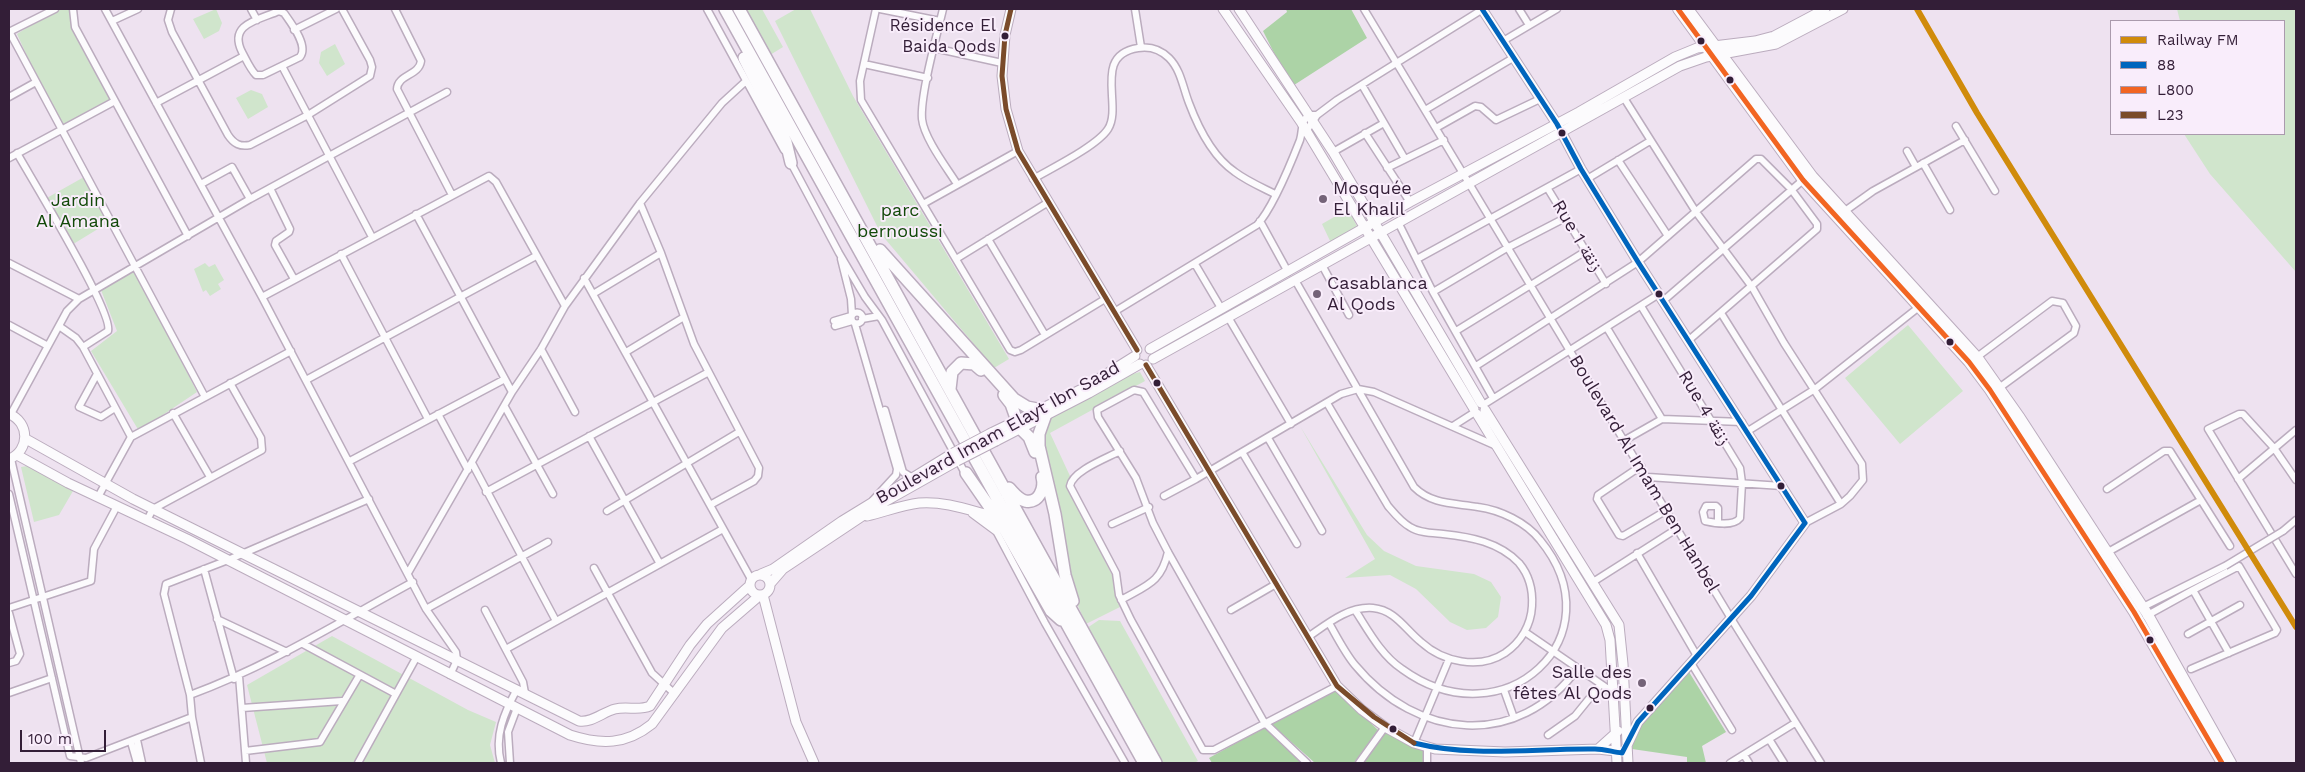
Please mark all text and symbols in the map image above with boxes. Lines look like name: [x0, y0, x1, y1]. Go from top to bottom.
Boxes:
place label: Résidence El Baida Qods: [890, 16, 996, 56]
legend: [2110, 20, 2285, 135]
marker: Résidence El Baida Qods: [1000, 31, 1010, 41]
text: Railway FM: [2157, 31, 2239, 49]
unlabelled marker: [1696, 36, 1706, 46]
text: 88: [2157, 56, 2175, 74]
unlabelled marker: [1725, 75, 1735, 85]
text: L800: [2157, 81, 2194, 99]
text: L23: [2157, 106, 2183, 124]
unlabelled marker: [1557, 128, 1567, 138]
place label: Mosquée El Khalil: [1333, 178, 1412, 220]
park label: Jardin Al Amana: [36, 190, 120, 232]
marker: Mosquée El Khalil: [1317, 193, 1329, 205]
street label: Rue 1 زنقة: [1547, 196, 1607, 276]
park label: parc bernoussi: [857, 200, 943, 242]
place label: Casablanca Al Qods: [1327, 273, 1428, 316]
marker: Casablanca Al Qods: [1311, 288, 1323, 300]
unlabelled marker: [1654, 289, 1664, 299]
unlabelled marker: [1945, 337, 1955, 347]
street label: Boulevard Al Imam Ben Hanbel: [1564, 351, 1724, 597]
street label: Boulevard Imam Elayt Ibn Saad: [872, 357, 1124, 509]
street label: Rue 4 زنقة: [1673, 367, 1735, 449]
unlabelled marker: [1152, 378, 1162, 388]
unlabelled marker: [1776, 481, 1786, 491]
unlabelled marker: [2145, 635, 2155, 645]
place label: Salle des fêtes Al Qods: [1513, 662, 1632, 704]
marker: Salle des fêtes Al Qods: [1636, 677, 1648, 689]
unlabelled marker: [1645, 703, 1655, 713]
scale bar: [22, 720, 109, 752]
unlabelled marker: [1388, 724, 1398, 734]
text: 100 m: [28, 730, 72, 748]

